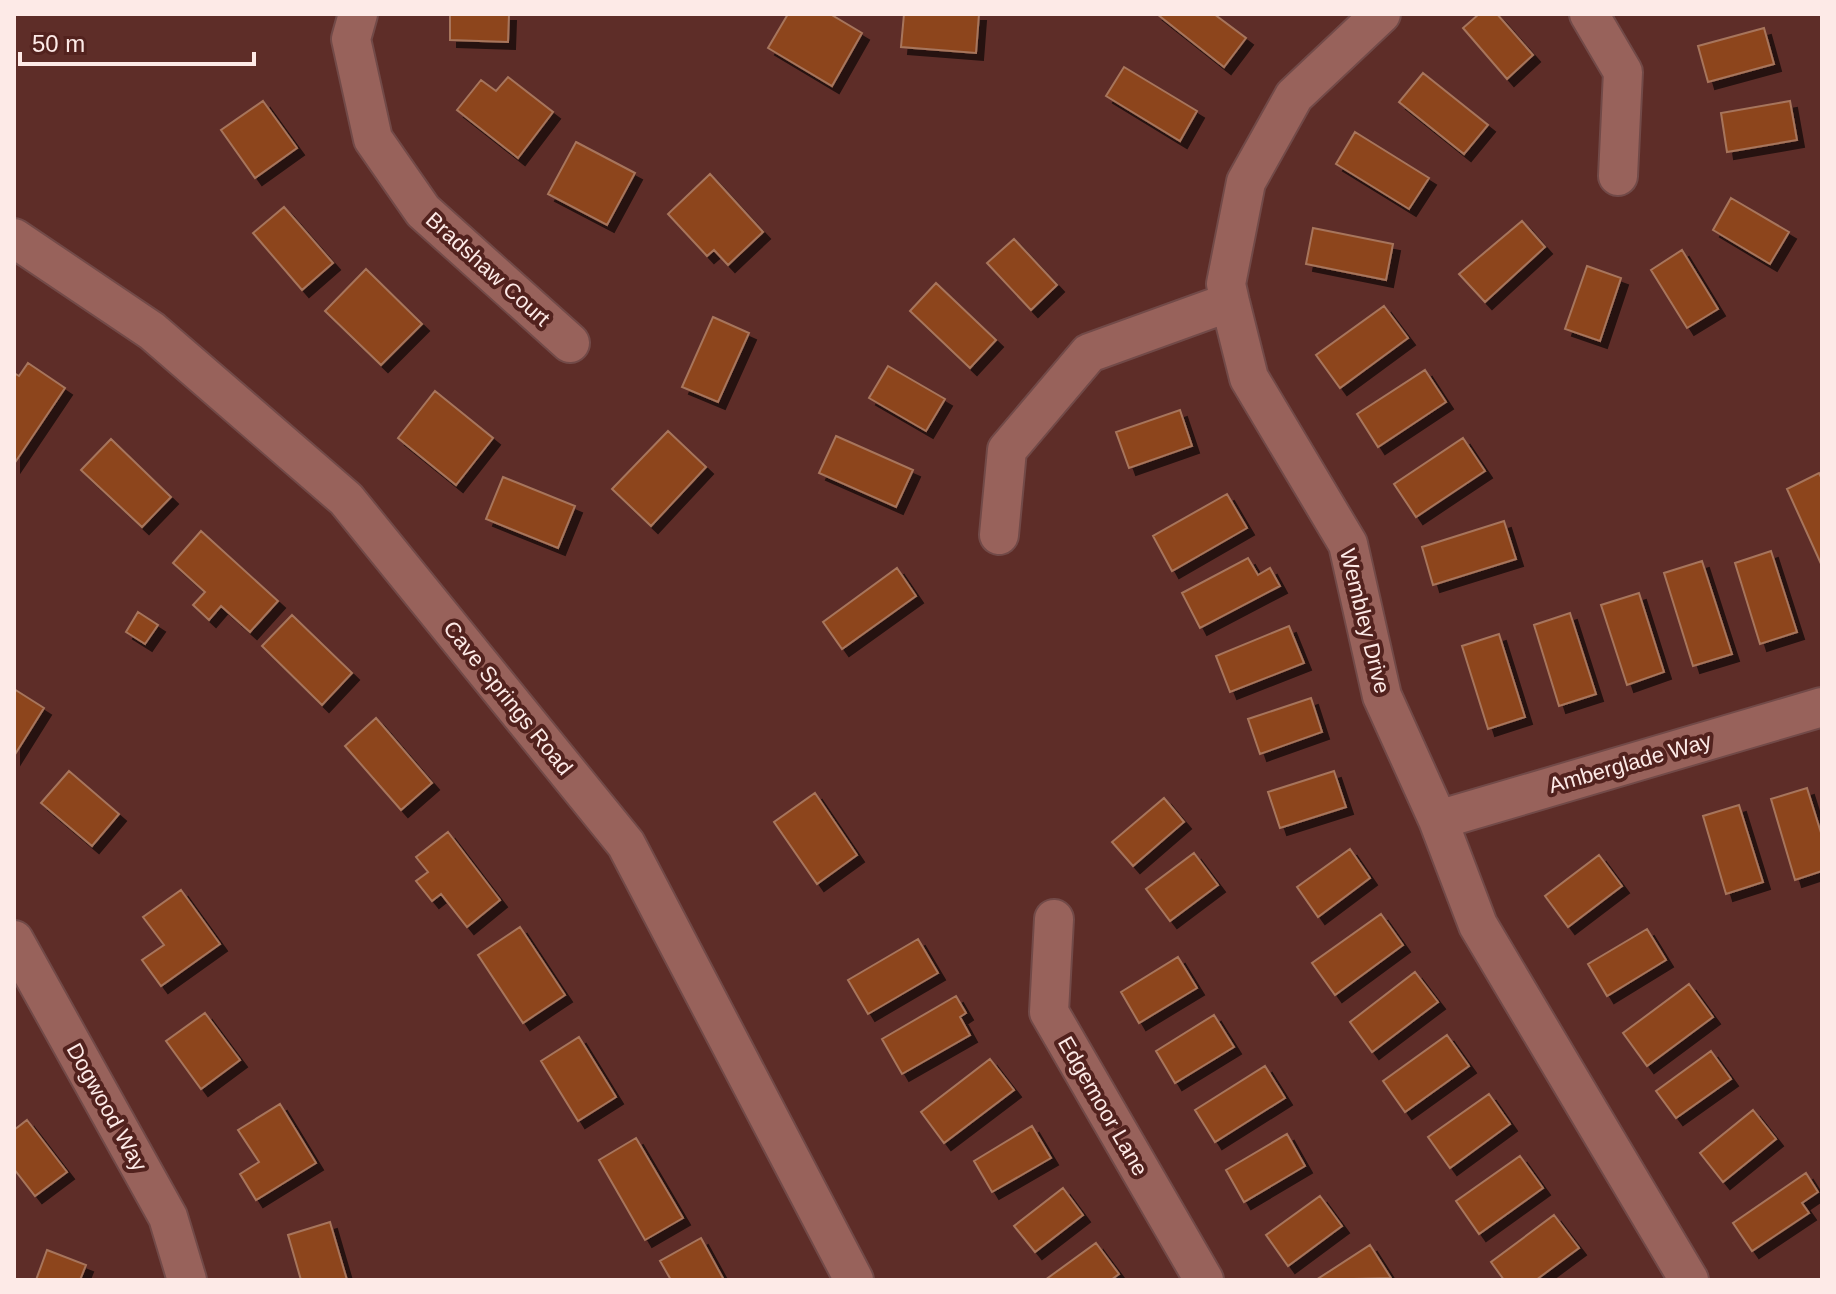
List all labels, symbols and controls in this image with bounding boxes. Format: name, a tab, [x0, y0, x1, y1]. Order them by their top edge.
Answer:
scale bar	[20, 16, 254, 66]
text: 50 m	[32, 30, 85, 57]
street label: Bradshaw Court	[421, 207, 555, 331]
street label: Wembley Drive	[1335, 546, 1395, 696]
street label: Cave Springs Road	[438, 616, 578, 780]
street label: Amberglade Way	[1546, 728, 1714, 798]
street label: Edgemoor Lane	[1053, 1032, 1153, 1180]
street label: Dogwood Way	[62, 1039, 152, 1175]

